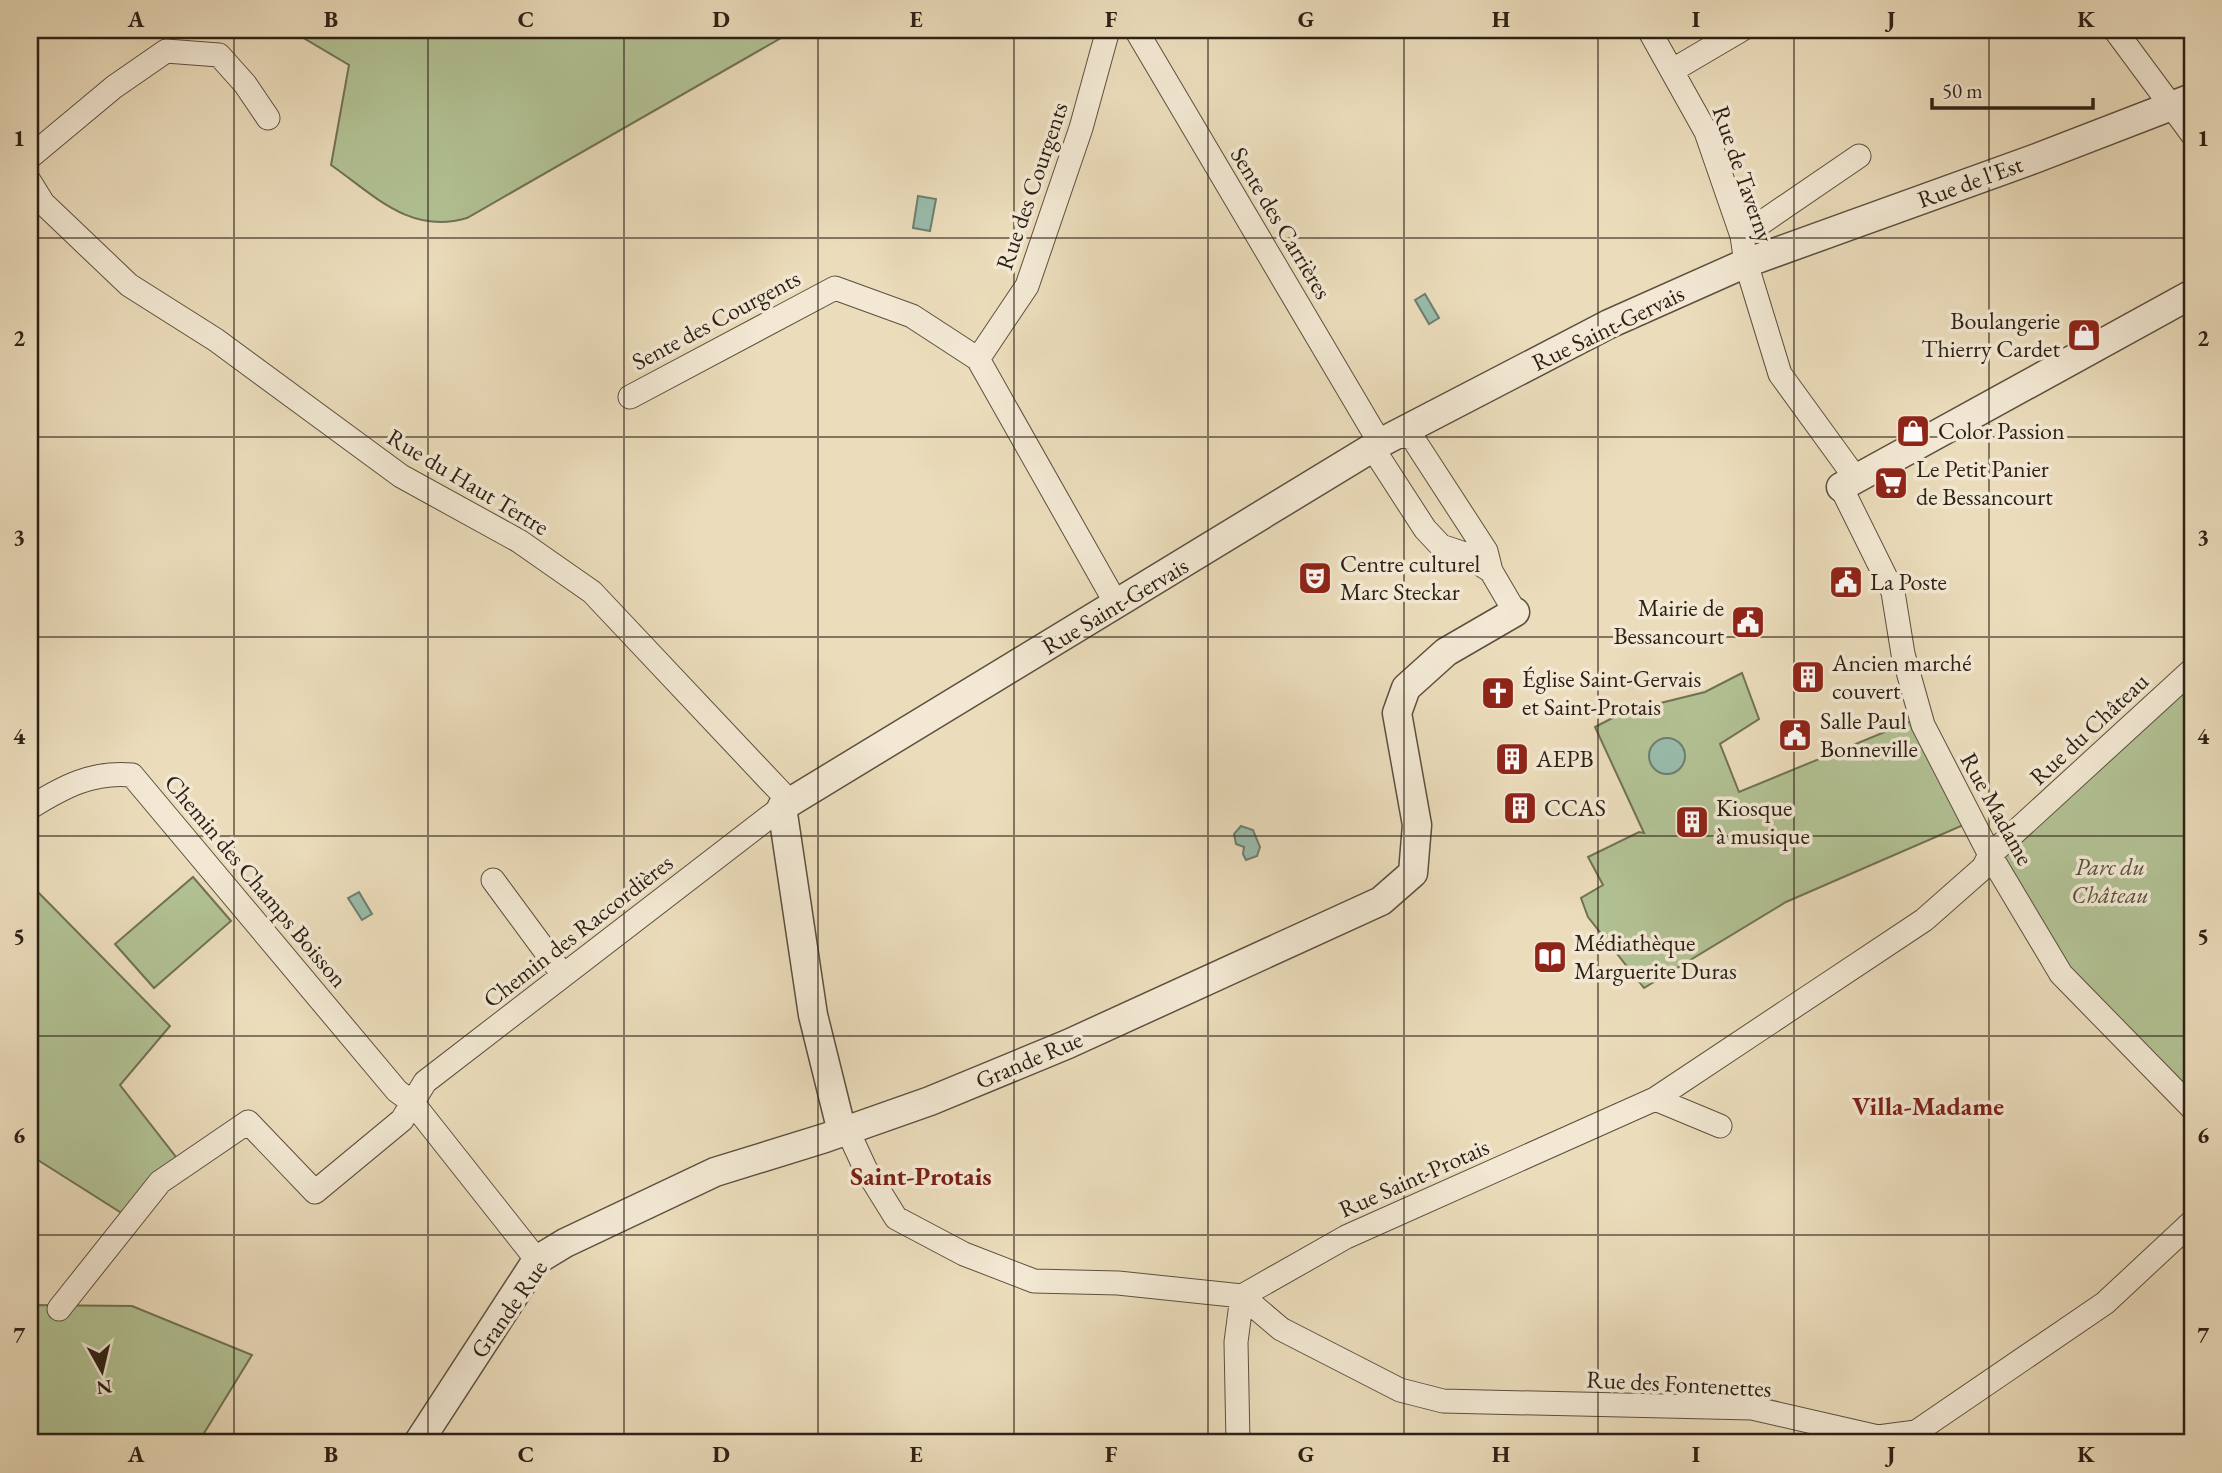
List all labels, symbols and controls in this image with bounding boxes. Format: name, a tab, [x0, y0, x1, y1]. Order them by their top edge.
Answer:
text: A	[127, 4, 145, 34]
text: B	[324, 4, 338, 34]
text: C	[518, 4, 534, 34]
text: D	[712, 4, 730, 34]
text: E	[909, 4, 923, 34]
text: F	[1105, 4, 1118, 34]
text: G	[1298, 4, 1314, 34]
text: H	[1492, 4, 1510, 34]
text: I	[1692, 4, 1700, 34]
text: J	[1885, 4, 1896, 34]
text: K	[2077, 4, 2095, 34]
scale bar	[1932, 66, 2092, 110]
text: 50 m	[1942, 77, 1983, 104]
street label: Rue des Courgents	[988, 98, 1075, 274]
street label: Rue de Taverny	[1706, 101, 1781, 247]
text: 1	[13, 123, 25, 153]
text: 1	[2197, 123, 2209, 153]
street label: Sente des Carrières	[1224, 141, 1339, 304]
street label: Rue de l'Est	[1913, 148, 2027, 215]
street label: Sente des Courgents	[626, 262, 805, 377]
street label: Rue Saint-Gervais	[1527, 277, 1689, 378]
place label: Boulangerie Thierry Cardet	[1921, 305, 2060, 364]
shop icon: Boulangerie Thierry Cardet	[2065, 316, 2103, 354]
text: 2	[13, 323, 25, 353]
text: 2	[2197, 323, 2209, 353]
shop icon: Color Passion	[1894, 412, 1932, 450]
place label: Color Passion	[1938, 415, 2065, 446]
street label: Rue du Haut Tertre	[382, 421, 555, 542]
place label: Le Petit Panier de Bessancourt	[1916, 453, 2053, 512]
supermarket icon: Le Petit Panier de Bessancourt	[1872, 464, 1910, 502]
text: 3	[13, 522, 25, 552]
text: 3	[2197, 522, 2209, 552]
place label: Centre culturel Marc Steckar	[1340, 548, 1481, 607]
street label: Rue Saint-Gervais	[1036, 550, 1194, 661]
theatre icon: Centre culturel Marc Steckar	[1296, 559, 1334, 597]
public building icon: La Poste	[1827, 563, 1865, 601]
place label: La Poste	[1870, 566, 1947, 597]
place label: Mairie de Bessancourt	[1613, 592, 1724, 651]
public building icon: Mairie de Bessancourt	[1729, 603, 1767, 641]
place label: Ancien marché couvert	[1831, 647, 1972, 706]
building icon: Ancien marché couvert	[1789, 658, 1827, 696]
place label: Église Saint-Gervais et Saint-Protais	[1522, 663, 1701, 722]
street label: Rue du Château	[2023, 665, 2155, 792]
church icon: Église Saint-Gervais et Saint-Protais	[1479, 674, 1517, 712]
place label: Salle Paul Bonneville	[1820, 705, 1918, 764]
public building icon: Salle Paul Bonneville	[1776, 716, 1814, 754]
text: 4	[13, 721, 26, 751]
text: 4	[2197, 721, 2210, 751]
building icon: AEPB	[1493, 740, 1531, 778]
place label: AEPB	[1535, 743, 1593, 774]
street label: Rue Madame	[1954, 747, 2041, 871]
street label: Chemin des Champs Boisson	[158, 768, 355, 994]
building icon: CCAS	[1501, 789, 1539, 827]
place label: CCAS	[1544, 792, 1606, 823]
place label: Kiosque à musique	[1716, 792, 1810, 851]
building icon: Kiosque à musique	[1673, 803, 1711, 841]
street label: Chemin des Raccordières	[477, 847, 679, 1014]
park label: Parc du Château	[2071, 851, 2149, 910]
text: 5	[13, 921, 25, 951]
text: 5	[2197, 921, 2209, 951]
place label: Médiathèque Marguerite Duras	[1574, 927, 1737, 986]
library icon: Médiathèque Marguerite Duras	[1531, 938, 1569, 976]
street label: Grande Rue	[971, 1023, 1087, 1096]
district label: Villa-Madame	[1852, 1089, 2004, 1123]
text: 6	[13, 1120, 25, 1150]
text: 6	[2197, 1120, 2209, 1150]
street label: Rue Saint-Protais	[1334, 1131, 1494, 1224]
district label: Saint-Protais	[850, 1159, 992, 1193]
street label: Grande Rue	[463, 1253, 554, 1364]
text: 7	[13, 1320, 26, 1350]
text: 7	[2197, 1320, 2210, 1350]
north arrow	[66, 1336, 136, 1406]
street label: Rue des Fontenettes	[1586, 1363, 1772, 1404]
text: N	[94, 1374, 114, 1401]
text: A	[127, 1439, 145, 1469]
text: B	[324, 1439, 338, 1469]
text: C	[518, 1439, 534, 1469]
text: D	[712, 1439, 730, 1469]
text: E	[909, 1439, 923, 1469]
text: F	[1105, 1439, 1118, 1469]
text: G	[1298, 1439, 1314, 1469]
text: H	[1492, 1439, 1510, 1469]
text: I	[1692, 1439, 1700, 1469]
text: J	[1885, 1439, 1896, 1469]
text: K	[2077, 1439, 2095, 1469]

